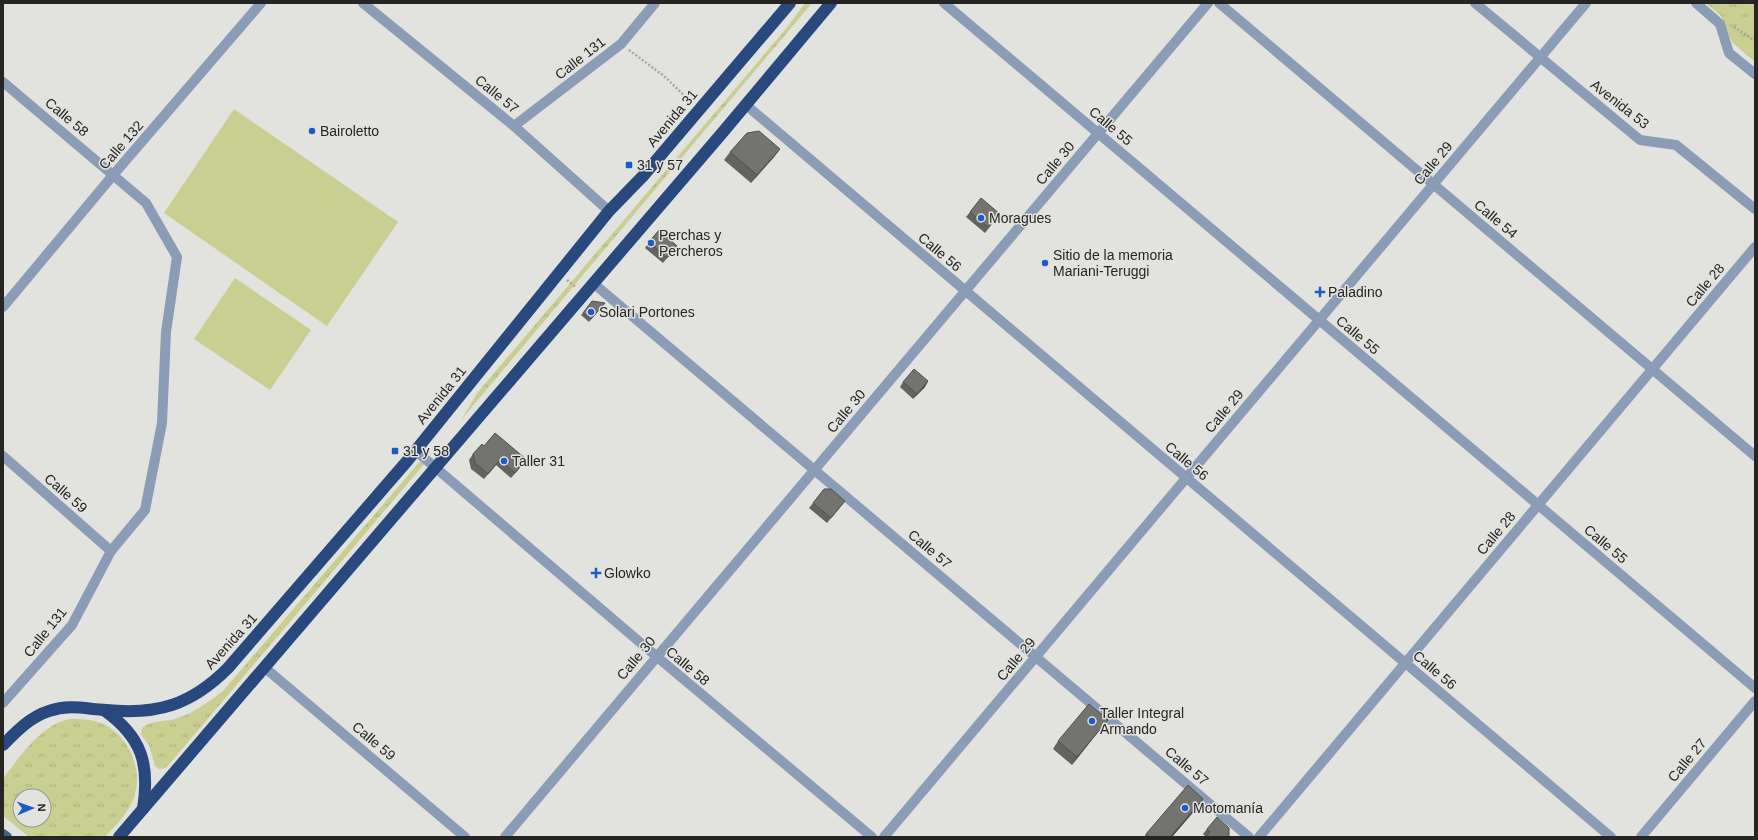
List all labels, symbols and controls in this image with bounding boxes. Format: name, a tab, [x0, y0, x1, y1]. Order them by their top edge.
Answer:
street label: Calle 131	[552, 33, 608, 83]
street label: Calle 57	[472, 72, 522, 117]
street label: Avenida 53	[1588, 76, 1653, 132]
street label: Avenida 31	[643, 86, 701, 150]
street label: Calle 58	[42, 94, 92, 140]
street label: Calle 55	[1086, 103, 1136, 149]
street label: Calle 132	[96, 117, 147, 173]
place label: Bairoletto	[320, 123, 379, 139]
marker: Bairoletto	[307, 126, 317, 136]
street label: Calle 30	[1032, 138, 1078, 188]
street label: Calle 29	[1410, 138, 1456, 188]
place label: 31 y 57	[637, 157, 683, 173]
marker: 31 y 57	[624, 160, 634, 170]
street label: Calle 54	[1471, 196, 1521, 242]
place label: Moragues	[989, 210, 1051, 226]
marker: Moragues	[976, 213, 986, 223]
place label: Perchas y Percheros	[659, 227, 723, 259]
street label: Calle 56	[915, 229, 965, 275]
marker: Perchas y Percheros	[646, 238, 656, 248]
place label: Sitio de la memoria Mariani-Teruggi	[1053, 247, 1173, 279]
marker: Sitio de la memoria Mariani-Teruggi	[1040, 258, 1050, 268]
street label: Calle 28	[1682, 260, 1728, 310]
place label: Paladino	[1328, 284, 1383, 300]
marker: Paladino	[1315, 287, 1325, 297]
place label: Solari Portones	[599, 304, 695, 320]
marker: Solari Portones	[586, 307, 596, 317]
street label: Calle 55	[1333, 312, 1383, 358]
street label: Avenida 31	[413, 363, 469, 427]
street label: Calle 30	[823, 386, 869, 436]
street label: Calle 29	[1201, 386, 1247, 436]
street label: Calle 56	[1162, 438, 1212, 484]
place label: 31 y 58	[403, 443, 449, 459]
marker: 31 y 58	[390, 446, 400, 456]
place label: Taller 31	[512, 453, 565, 469]
marker: Taller 31	[499, 456, 509, 466]
street label: Calle 59	[41, 470, 91, 516]
street label: Calle 28	[1473, 508, 1519, 558]
street label: Calle 55	[1581, 521, 1631, 567]
street label: Calle 57	[905, 526, 955, 572]
place label: Glowko	[604, 565, 651, 581]
marker: Glowko	[591, 568, 601, 578]
street label: Calle 131	[20, 604, 70, 660]
street label: Avenida 31	[202, 610, 260, 672]
street label: Calle 30	[613, 633, 659, 683]
street label: Calle 29	[993, 634, 1039, 684]
street label: Calle 58	[663, 643, 713, 689]
street label: Calle 56	[1410, 647, 1460, 693]
place label: Taller Integral Armando	[1100, 705, 1184, 737]
marker: Taller Integral Armando	[1087, 716, 1097, 726]
street label: Calle 59	[349, 718, 399, 764]
street label: Calle 27	[1664, 735, 1710, 785]
street label: Calle 57	[1162, 743, 1212, 789]
north arrow	[12, 788, 52, 828]
place label: Motomanía	[1193, 800, 1263, 816]
text: N	[36, 803, 48, 812]
marker: Motomanía	[1180, 803, 1190, 813]

